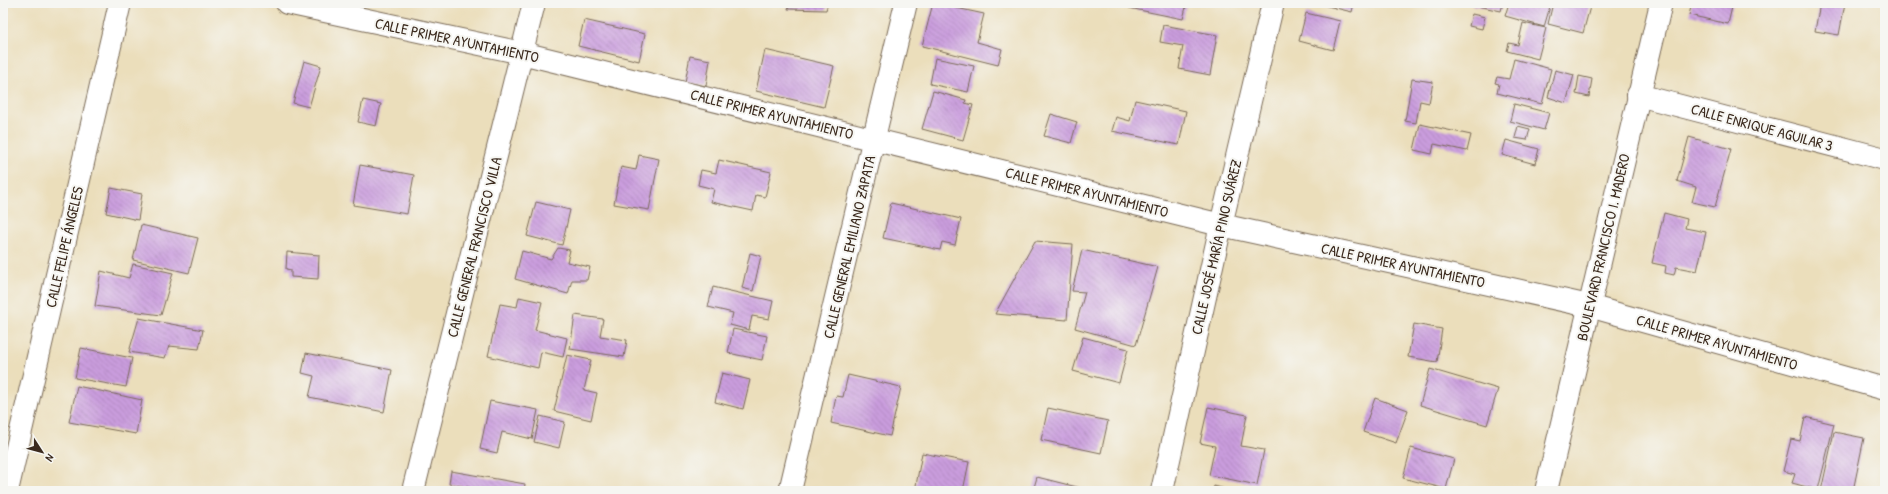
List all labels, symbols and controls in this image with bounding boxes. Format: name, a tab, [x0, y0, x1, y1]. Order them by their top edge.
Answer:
street label: CALLE PRIMER AYUNTAMIENTO	[373, 12, 541, 68]
street label: CALLE PRIMER AYUNTAMIENTO	[688, 84, 856, 144]
street label: CALLE ENRIQUE AGUILAR 3	[1689, 98, 1836, 156]
street label: BOULEVARD FRANCISCO I. MADERO	[1571, 151, 1635, 343]
street label: CALLE GENERAL EMILIANO ZAPATA	[818, 153, 880, 341]
street label: CALLE GENERAL FRANCISCO VILLA	[441, 154, 507, 339]
street label: CALLE JOSÉ MARÍA PINO SUÁREZ	[1186, 157, 1246, 337]
street label: CALLE PRIMER AYUNTAMIENTO	[1003, 162, 1171, 222]
street label: CALLE FELIPE ÁNGELES	[40, 184, 88, 310]
street label: CALLE PRIMER AYUNTAMIENTO	[1319, 237, 1487, 293]
street label: CALLE PRIMER AYUNTAMIENTO	[1634, 309, 1800, 375]
north arrow	[22, 432, 62, 472]
text: N	[43, 451, 57, 464]

